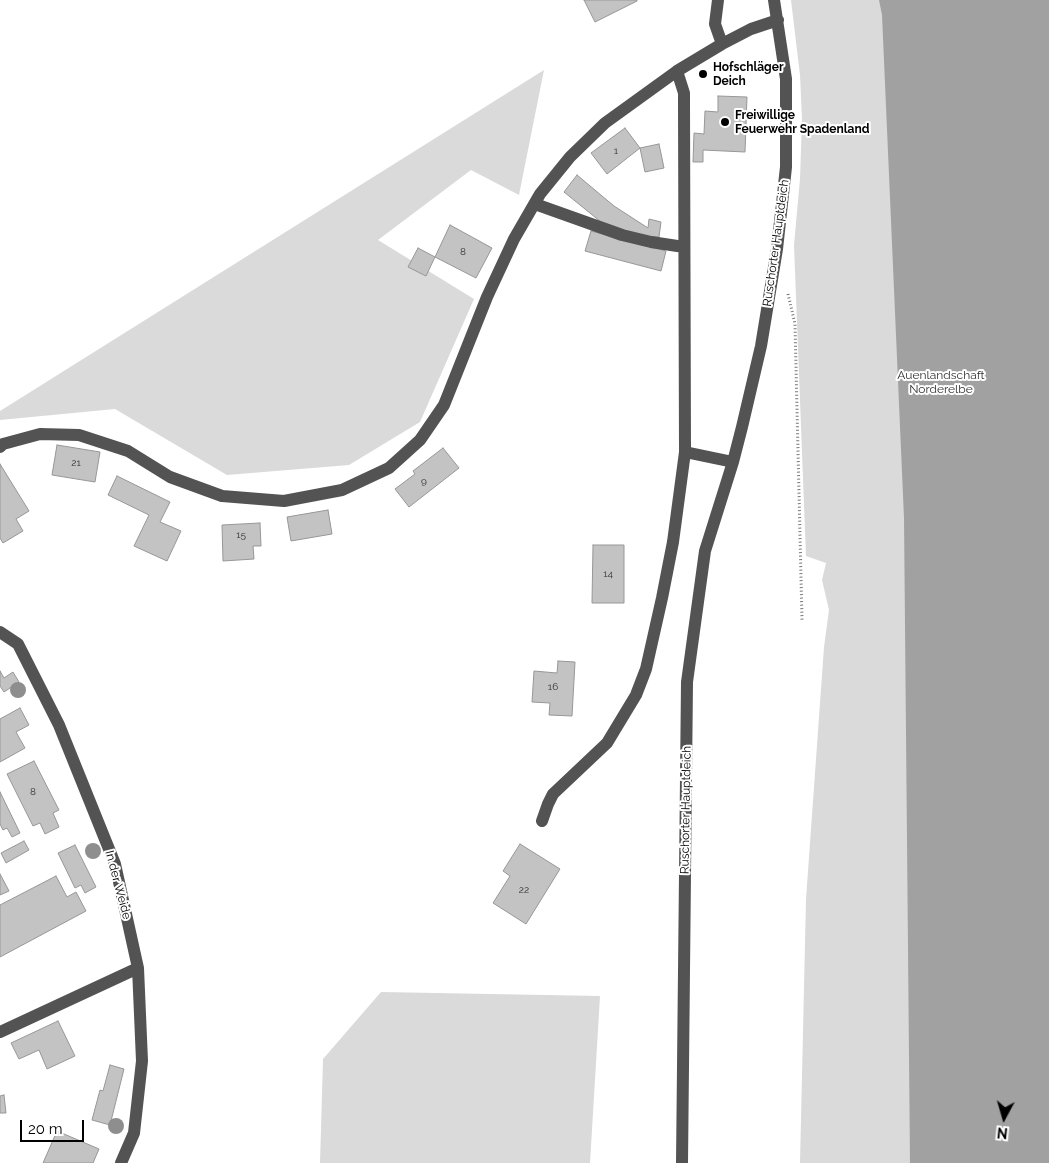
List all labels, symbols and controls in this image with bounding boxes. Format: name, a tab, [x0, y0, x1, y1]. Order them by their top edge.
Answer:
place label: Hofschläger Deich	[713, 60, 784, 88]
marker: Hofschläger Deich	[697, 68, 709, 80]
place label: Freiwillige Feuerwehr Spadenland	[735, 108, 869, 136]
marker: Freiwillige Feuerwehr Spadenland	[719, 116, 731, 128]
house number: 1	[614, 145, 618, 157]
street label: Ruschorter Hauptdeich	[760, 179, 792, 307]
house number: 8	[460, 246, 466, 258]
park label: Auenlandschaft Norderelbe	[897, 368, 985, 396]
house number: 21	[71, 457, 81, 469]
house number: 9	[421, 475, 427, 487]
house number: 15	[236, 529, 246, 541]
house number: 14	[603, 568, 613, 580]
house number: 16	[548, 681, 558, 693]
street label: Ruschorter Hauptdeich	[678, 746, 694, 874]
house number: 8	[30, 786, 36, 798]
street label: In der Weide	[102, 849, 134, 921]
house number: 22	[519, 884, 529, 896]
north arrow	[979, 1093, 1029, 1143]
scale bar	[22, 1110, 86, 1142]
text: 20 m	[28, 1120, 63, 1138]
text: N	[996, 1124, 1009, 1141]

